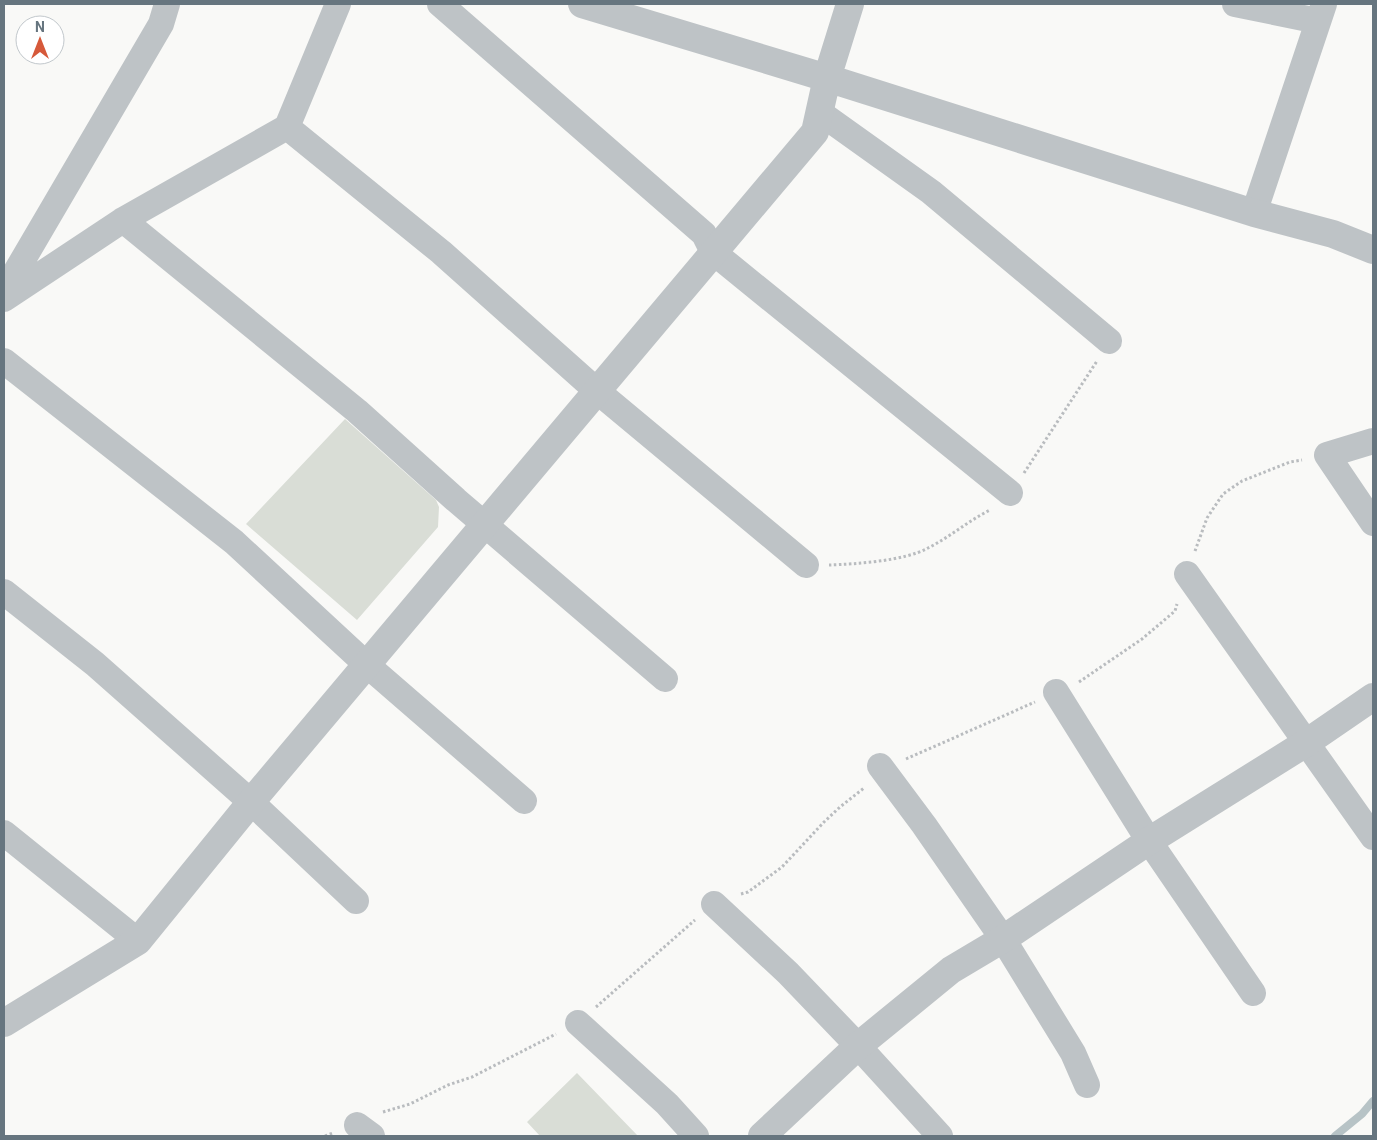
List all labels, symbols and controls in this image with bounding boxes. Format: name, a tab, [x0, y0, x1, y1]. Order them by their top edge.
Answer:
north arrow	[15, 15, 65, 65]
text: N	[35, 19, 45, 35]

